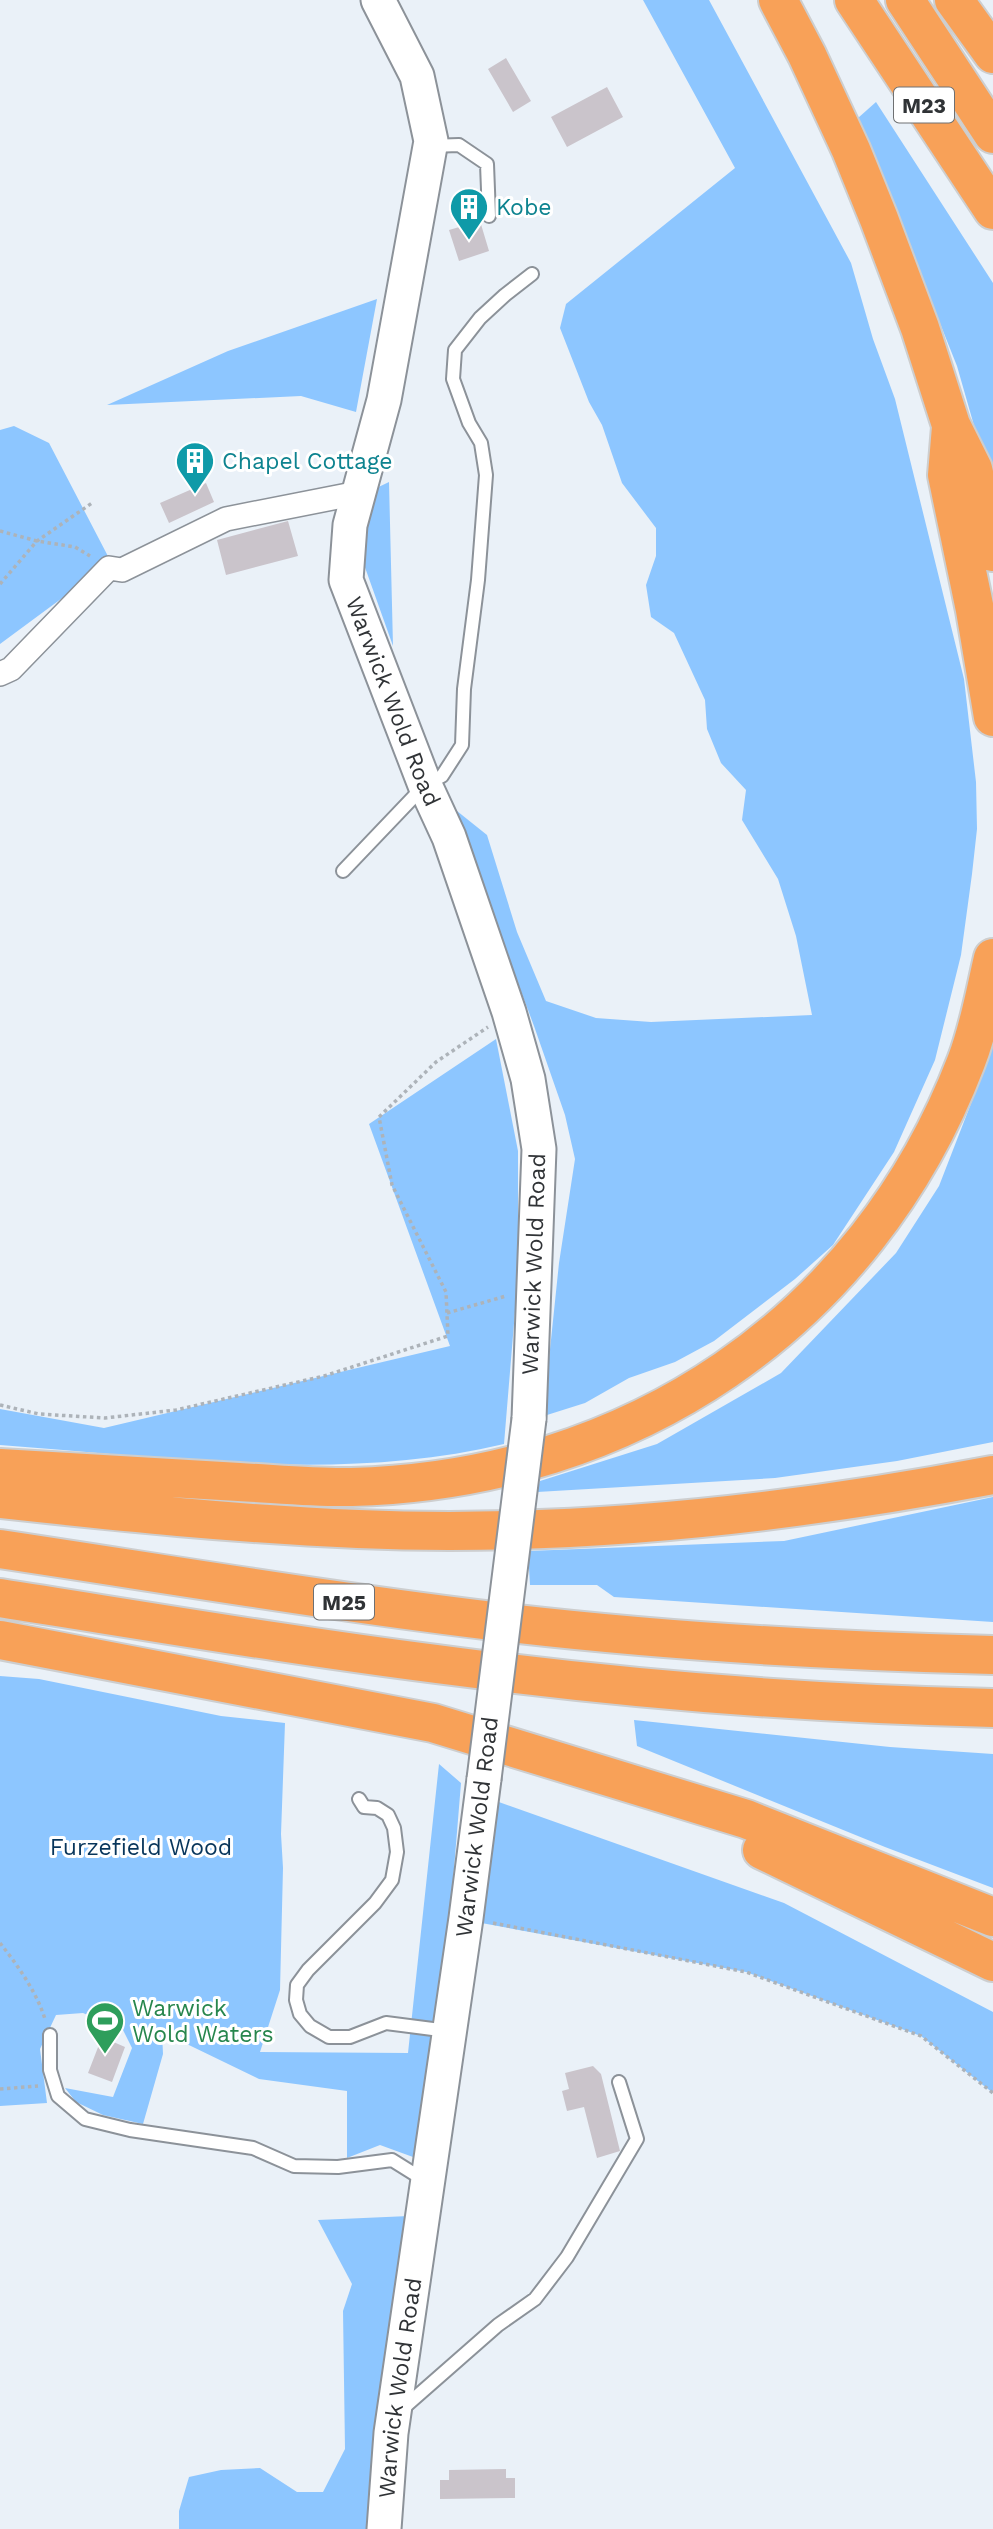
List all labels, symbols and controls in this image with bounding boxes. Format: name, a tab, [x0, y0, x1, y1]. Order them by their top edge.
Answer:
road number: M23	[894, 88, 954, 122]
building icon: Kobe	[448, 186, 490, 241]
place label: Kobe	[496, 194, 552, 221]
building icon: Chapel Cottage	[174, 440, 216, 495]
place label: Chapel Cottage	[222, 448, 393, 475]
street label: Warwick Wold Road	[340, 593, 446, 810]
street label: Warwick Wold Road	[517, 1152, 551, 1376]
road number: M25	[314, 1584, 374, 1620]
street label: Warwick Wold Road	[450, 1715, 504, 1939]
park label: Furzefield Wood	[50, 1834, 232, 1861]
place label: Warwick Wold Waters	[132, 1995, 274, 2048]
sports icon: Warwick Wold Waters	[84, 2000, 126, 2055]
street label: Warwick Wold Road	[373, 2276, 427, 2499]

